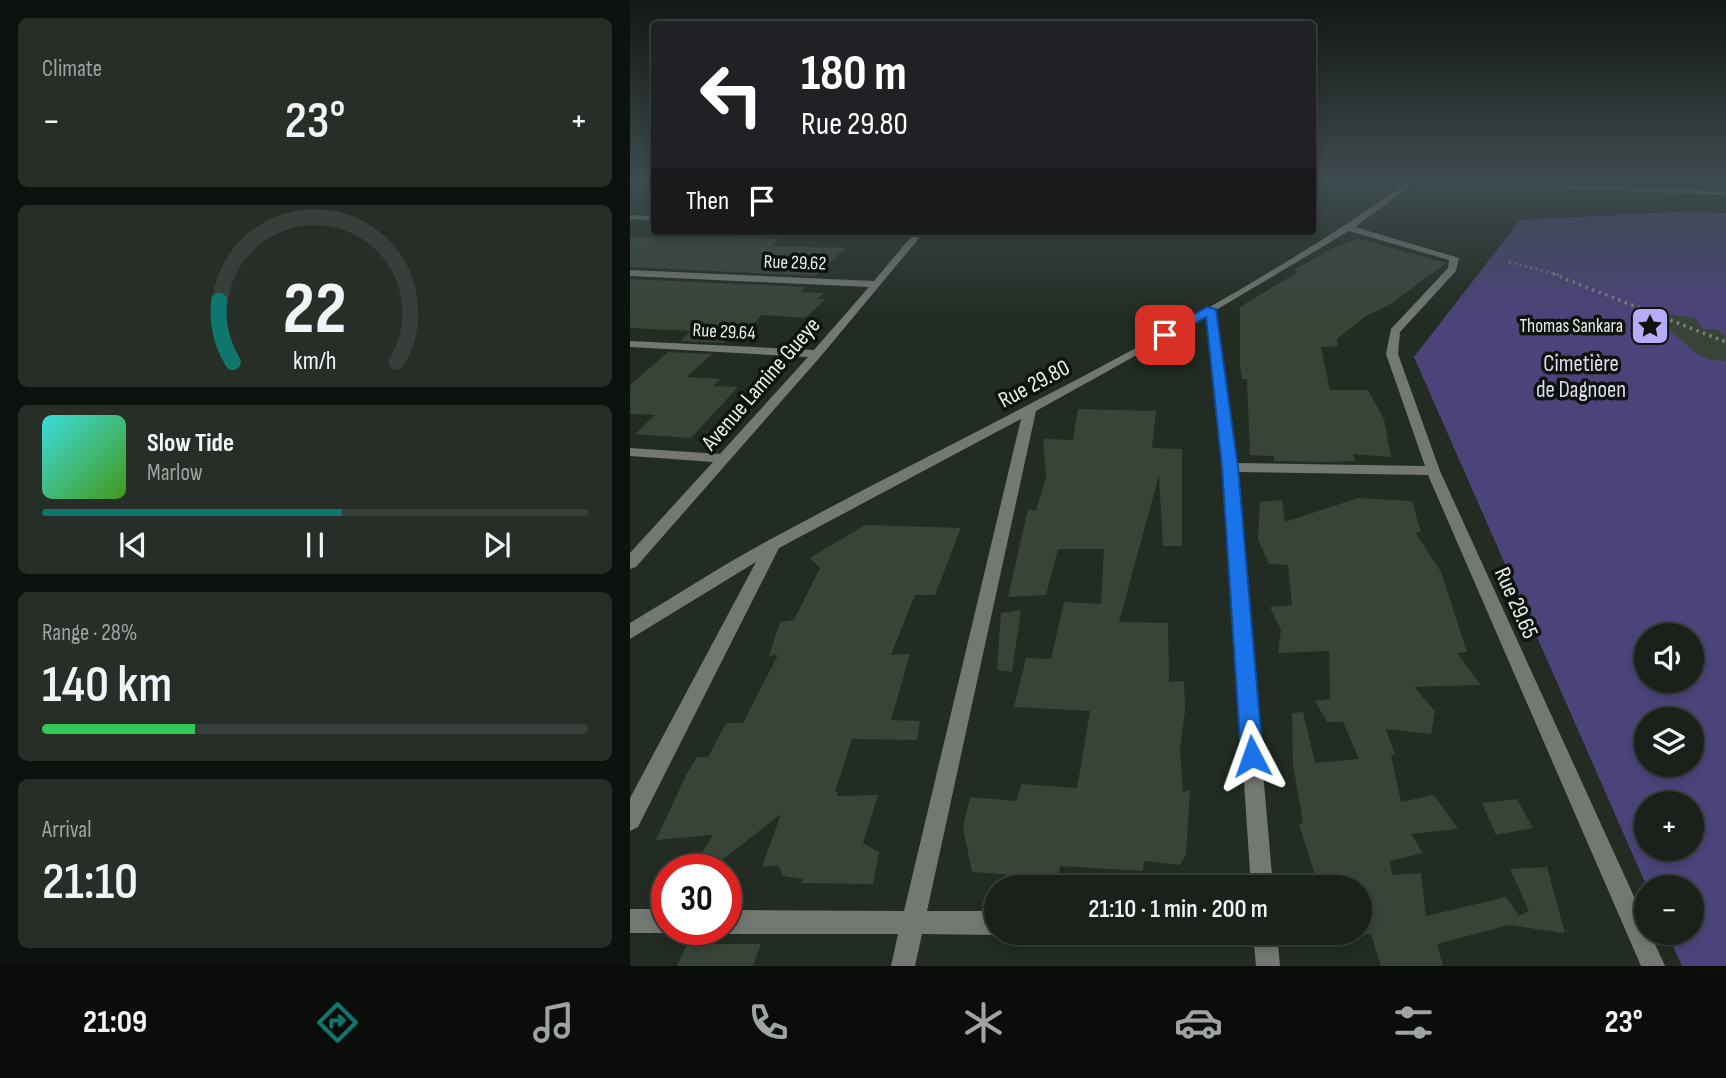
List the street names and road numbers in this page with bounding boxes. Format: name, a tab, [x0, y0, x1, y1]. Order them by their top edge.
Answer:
street label: Rue 29.62	[763, 250, 827, 276]
street label: Avenue Lamine Gueye	[695, 312, 826, 457]
street label: Rue 29.64	[692, 319, 756, 345]
street label: Rue 29.80	[994, 354, 1074, 414]
street label: Rue 29.65	[1488, 563, 1544, 643]

